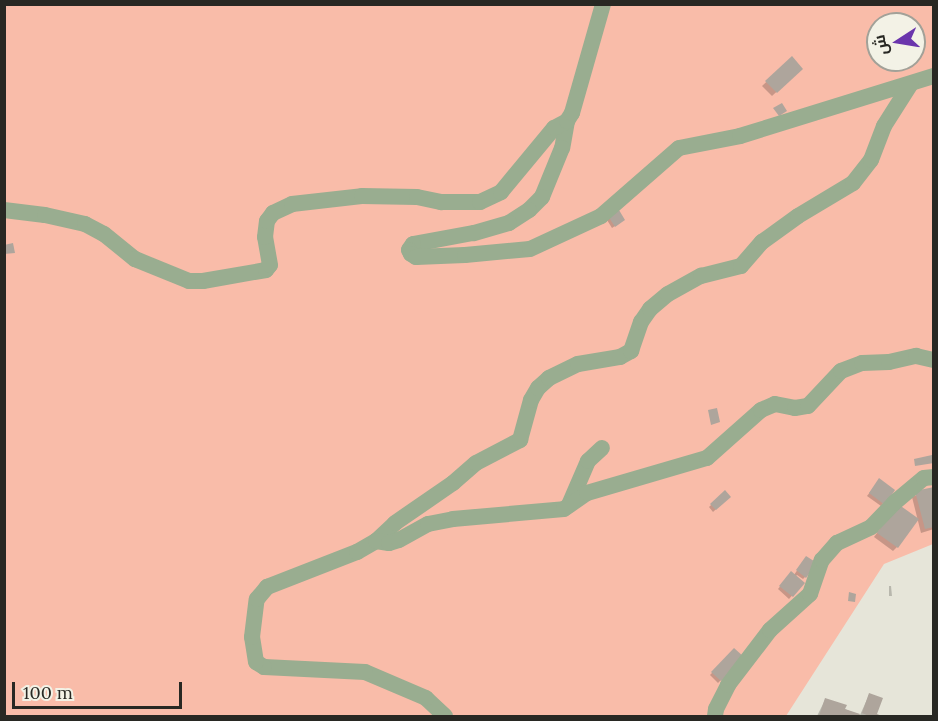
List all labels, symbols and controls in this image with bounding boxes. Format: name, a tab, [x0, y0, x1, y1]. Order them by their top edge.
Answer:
north arrow	[866, 12, 926, 72]
text: ش	[868, 33, 892, 57]
scale bar	[15, 670, 184, 708]
text: 100 m	[23, 681, 73, 704]

